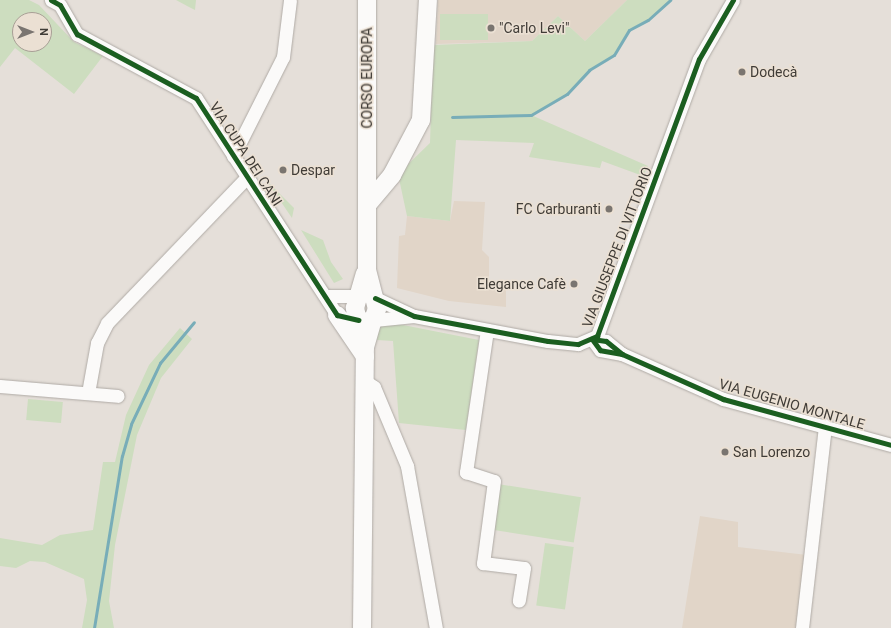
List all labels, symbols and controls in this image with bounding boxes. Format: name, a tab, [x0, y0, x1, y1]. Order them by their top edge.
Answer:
north arrow	[12, 12, 52, 52]
place label: "Carlo Levi"	[499, 20, 569, 36]
marker: "Carlo Levi"	[486, 23, 496, 33]
street label: CORSO EUROPA	[359, 27, 375, 129]
text: N	[37, 28, 50, 36]
place label: Dodecà	[750, 64, 797, 80]
marker: Dodecà	[737, 67, 747, 77]
street label: VIA CUPA DEI CANI	[206, 99, 286, 209]
place label: Despar	[291, 162, 335, 178]
street label: VIA GIUSEPPE DI VITTORIO	[579, 164, 655, 330]
marker: Despar	[278, 165, 288, 175]
place label: FC Carburanti	[516, 201, 601, 217]
marker: FC Carburanti	[604, 204, 614, 214]
place label: Elegance Cafè	[477, 276, 566, 292]
marker: Elegance Cafè	[569, 279, 579, 289]
street label: VIA EUGENIO MONTALE	[717, 375, 867, 433]
place label: San Lorenzo	[733, 444, 810, 460]
marker: San Lorenzo	[720, 447, 730, 457]

